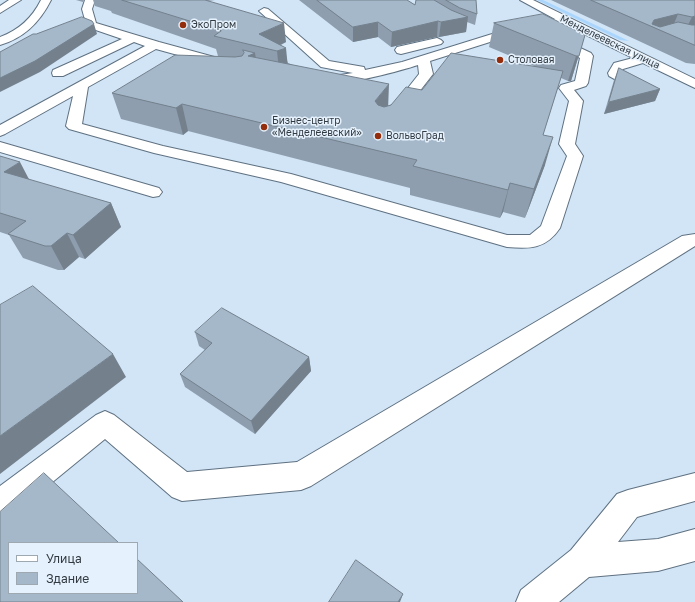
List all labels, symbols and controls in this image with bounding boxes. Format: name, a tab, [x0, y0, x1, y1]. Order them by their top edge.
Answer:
street label: Менделеевская улица	[558, 13, 662, 71]
place label: ЭкоПром	[191, 19, 236, 31]
marker: ЭкоПром	[178, 20, 188, 30]
place label: Столовая	[508, 54, 554, 66]
marker: Столовая	[495, 55, 505, 65]
place label: Бизнес-центр «Менделеевский»	[272, 115, 362, 138]
marker: Бизнес-центр «Менделеевский»	[259, 122, 269, 132]
place label: ВольвоГрад	[386, 130, 444, 142]
marker: ВольвоГрад	[373, 131, 383, 141]
legend	[8, 542, 138, 594]
text: Улица	[46, 551, 82, 566]
text: Здание	[46, 571, 89, 586]

